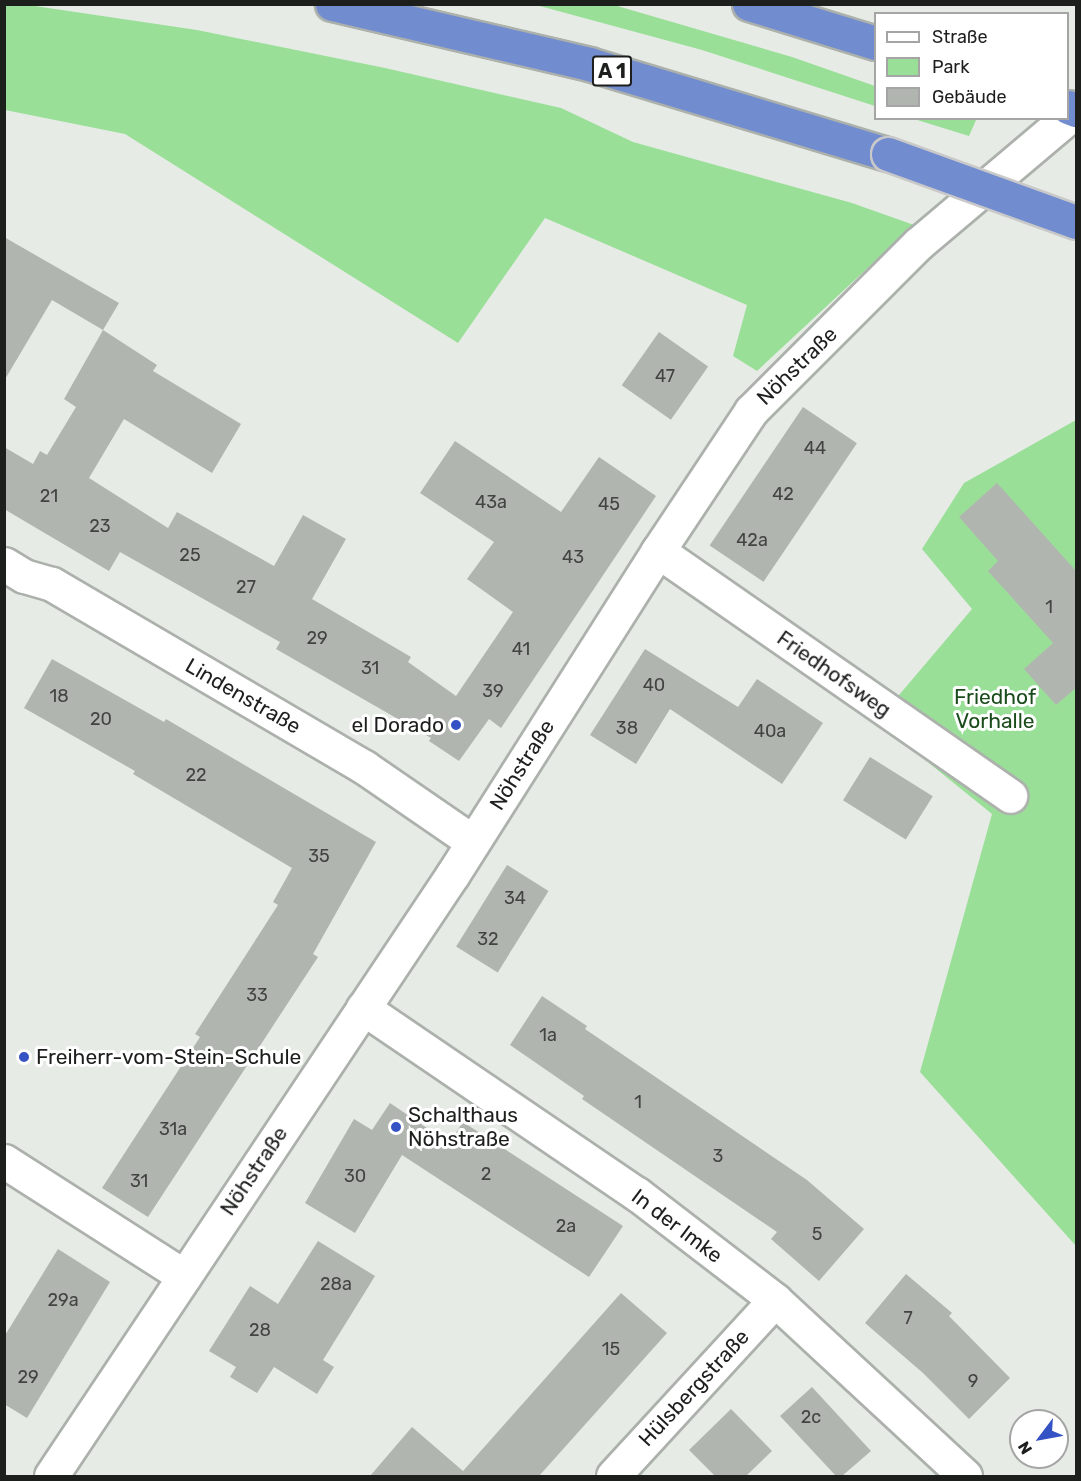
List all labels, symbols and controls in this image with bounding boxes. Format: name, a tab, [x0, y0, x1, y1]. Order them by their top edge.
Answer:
legend	[874, 12, 1069, 120]
text: Straße	[932, 26, 988, 48]
road number: A 1	[591, 54, 633, 88]
text: Park	[932, 56, 969, 78]
text: Gebäude	[932, 86, 1007, 108]
street label: Nöhstraße	[752, 322, 842, 410]
house number: 47	[655, 365, 675, 387]
house number: 44	[804, 437, 826, 459]
house number: 42	[772, 483, 794, 505]
house number: 21	[40, 485, 58, 507]
house number: 43a	[475, 491, 507, 513]
house number: 45	[598, 493, 620, 515]
house number: 23	[89, 515, 111, 537]
house number: 42a	[736, 529, 768, 551]
house number: 25	[179, 544, 201, 566]
house number: 43	[562, 546, 584, 568]
house number: 27	[236, 576, 256, 598]
house number: 1	[1045, 596, 1053, 618]
street label: Friedhofsweg	[772, 625, 896, 723]
house number: 29	[306, 627, 328, 649]
house number: 41	[512, 638, 530, 660]
street label: Lindenstraße	[181, 653, 305, 739]
house number: 31	[361, 657, 379, 679]
house number: 40	[643, 674, 665, 696]
house number: 39	[482, 680, 504, 702]
park label: Friedhof Vorhalle	[954, 684, 1036, 734]
house number: 18	[49, 685, 69, 707]
house number: 20	[90, 708, 112, 730]
place label: el Dorado	[352, 712, 444, 738]
street label: Nöhstraße	[484, 715, 560, 815]
house number: 38	[616, 717, 638, 739]
marker: el Dorado	[449, 718, 463, 732]
house number: 40a	[754, 720, 786, 742]
house number: 22	[185, 764, 207, 786]
house number: 35	[308, 845, 330, 867]
house number: 34	[504, 887, 526, 909]
house number: 32	[477, 928, 499, 950]
house number: 33	[246, 984, 268, 1006]
house number: 1a	[539, 1024, 557, 1046]
place label: Freiherr-vom-Stein-Schule	[36, 1044, 301, 1070]
marker: Freiherr-vom-Stein-Schule	[17, 1050, 31, 1064]
house number: 1	[634, 1091, 642, 1113]
place label: Schalthaus Nöhstraße	[408, 1102, 518, 1152]
house number: 31a	[159, 1118, 187, 1140]
marker: Schalthaus Nöhstraße	[389, 1120, 403, 1134]
street label: Nöhstraße	[215, 1122, 293, 1220]
house number: 3	[713, 1145, 723, 1167]
house number: 2	[481, 1163, 491, 1185]
house number: 30	[344, 1165, 366, 1187]
house number: 31	[130, 1170, 148, 1192]
street label: In der Imke	[627, 1184, 727, 1268]
house number: 2a	[556, 1215, 576, 1237]
house number: 5	[812, 1223, 822, 1245]
house number: 28a	[320, 1273, 352, 1295]
house number: 29a	[47, 1289, 79, 1311]
house number: 7	[903, 1307, 913, 1329]
house number: 28	[249, 1319, 271, 1341]
street label: Hülsbergstraße	[633, 1324, 755, 1452]
house number: 15	[602, 1338, 620, 1360]
house number: 29	[17, 1366, 39, 1388]
house number: 9	[968, 1370, 978, 1392]
house number: 2c	[801, 1406, 821, 1428]
north arrow	[1009, 1409, 1069, 1469]
text: N	[1014, 1438, 1036, 1458]

